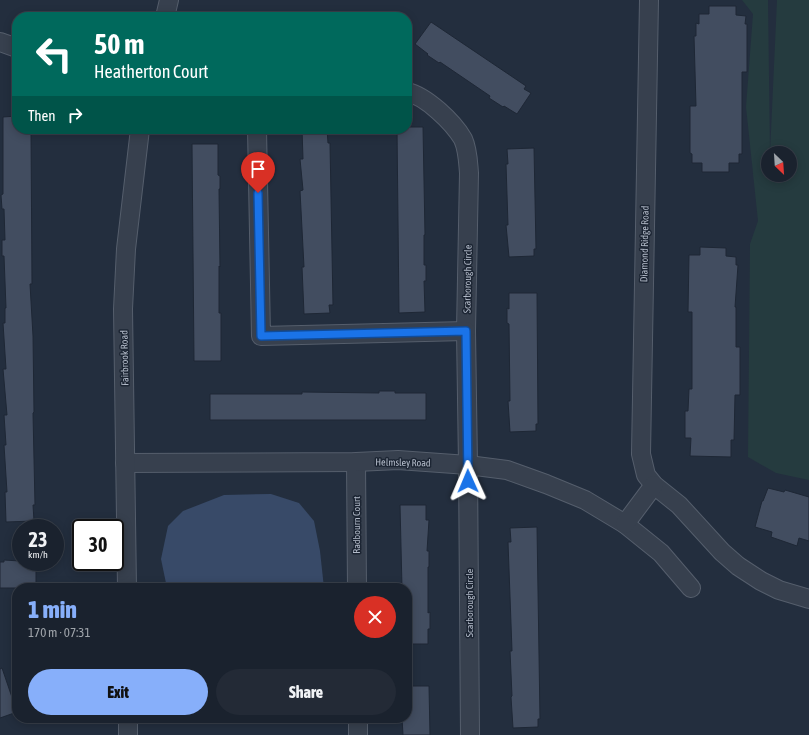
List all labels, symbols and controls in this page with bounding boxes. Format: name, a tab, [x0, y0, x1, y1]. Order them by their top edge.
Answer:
icon: left	[28, 28, 80, 80]
text: 50 m	[94, 28, 144, 60]
text: Heatherton Court	[94, 61, 208, 82]
icon: right	[64, 104, 86, 126]
text: Then	[28, 107, 56, 124]
north arrow	[761, 146, 797, 182]
map controls	[761, 146, 797, 182]
pin	[241, 152, 275, 193]
icon: arrive	[247, 158, 269, 180]
street label: Diamond Ridge Road	[638, 205, 651, 282]
street label: Scarborough Circle	[461, 244, 474, 313]
street label: Fairbrook Road	[119, 330, 130, 386]
street label: Helmsley Road	[375, 457, 431, 468]
position arrow	[447, 460, 489, 502]
street label: Radbourn Court	[351, 496, 362, 554]
speed limit sign: 30	[72, 519, 124, 571]
text: 23	[29, 528, 47, 551]
text: km/h	[28, 549, 48, 560]
street label: Scarborough Circle	[464, 568, 475, 637]
text: 1 min	[28, 596, 77, 623]
button: close	[354, 596, 396, 638]
text: 170 m · 07:31	[28, 625, 91, 640]
button: Exit	[28, 669, 208, 715]
button: Share	[216, 669, 396, 715]

